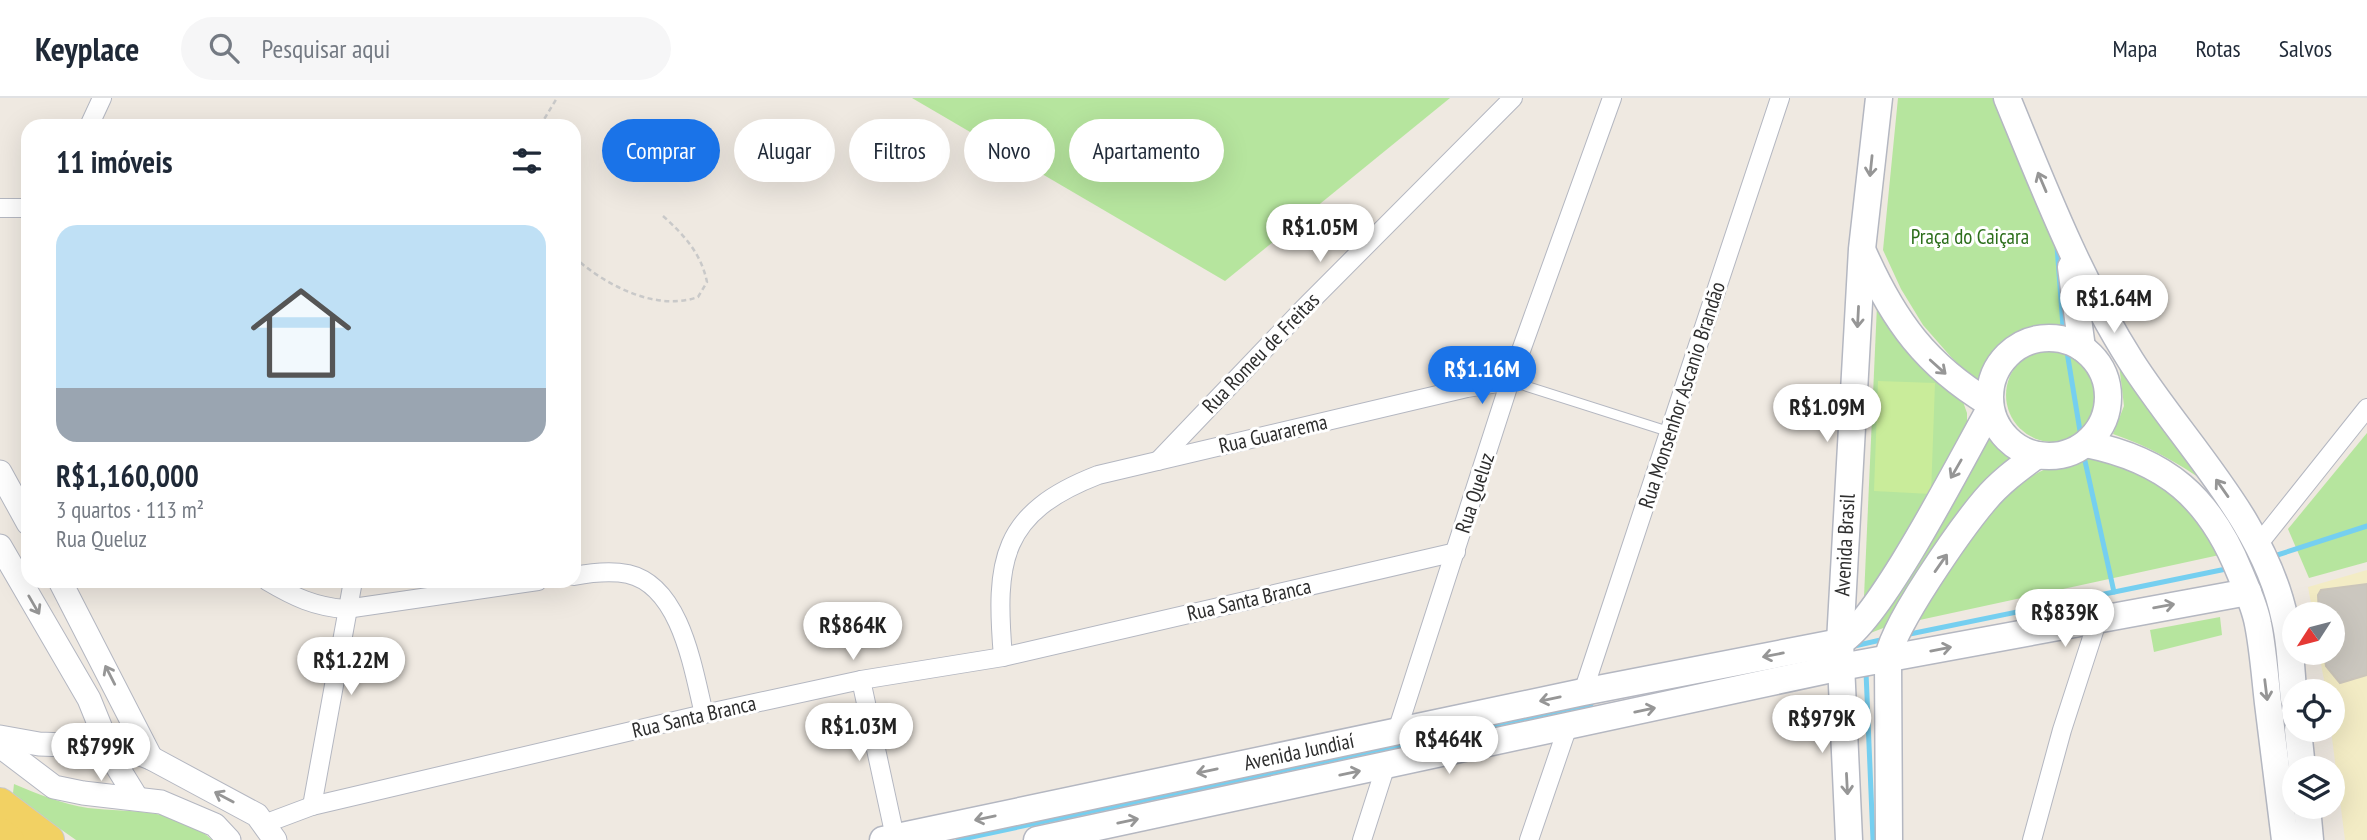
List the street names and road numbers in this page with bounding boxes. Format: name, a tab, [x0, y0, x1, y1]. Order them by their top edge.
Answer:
street label: Rua Monsenhor Ascanio Brandão	[1632, 278, 1731, 512]
street label: Rua Romeu de Freitas	[1196, 287, 1325, 419]
street label: Rua Guararema	[1216, 408, 1330, 459]
street label: Rua Queluz	[1449, 449, 1500, 536]
street label: Avenida Brasil	[1828, 493, 1861, 597]
street label: Rua Santa Branca	[1184, 572, 1314, 627]
street label: Rua Santa Branca	[629, 689, 759, 744]
street label: Avenida Jundiaí	[1241, 727, 1357, 776]

